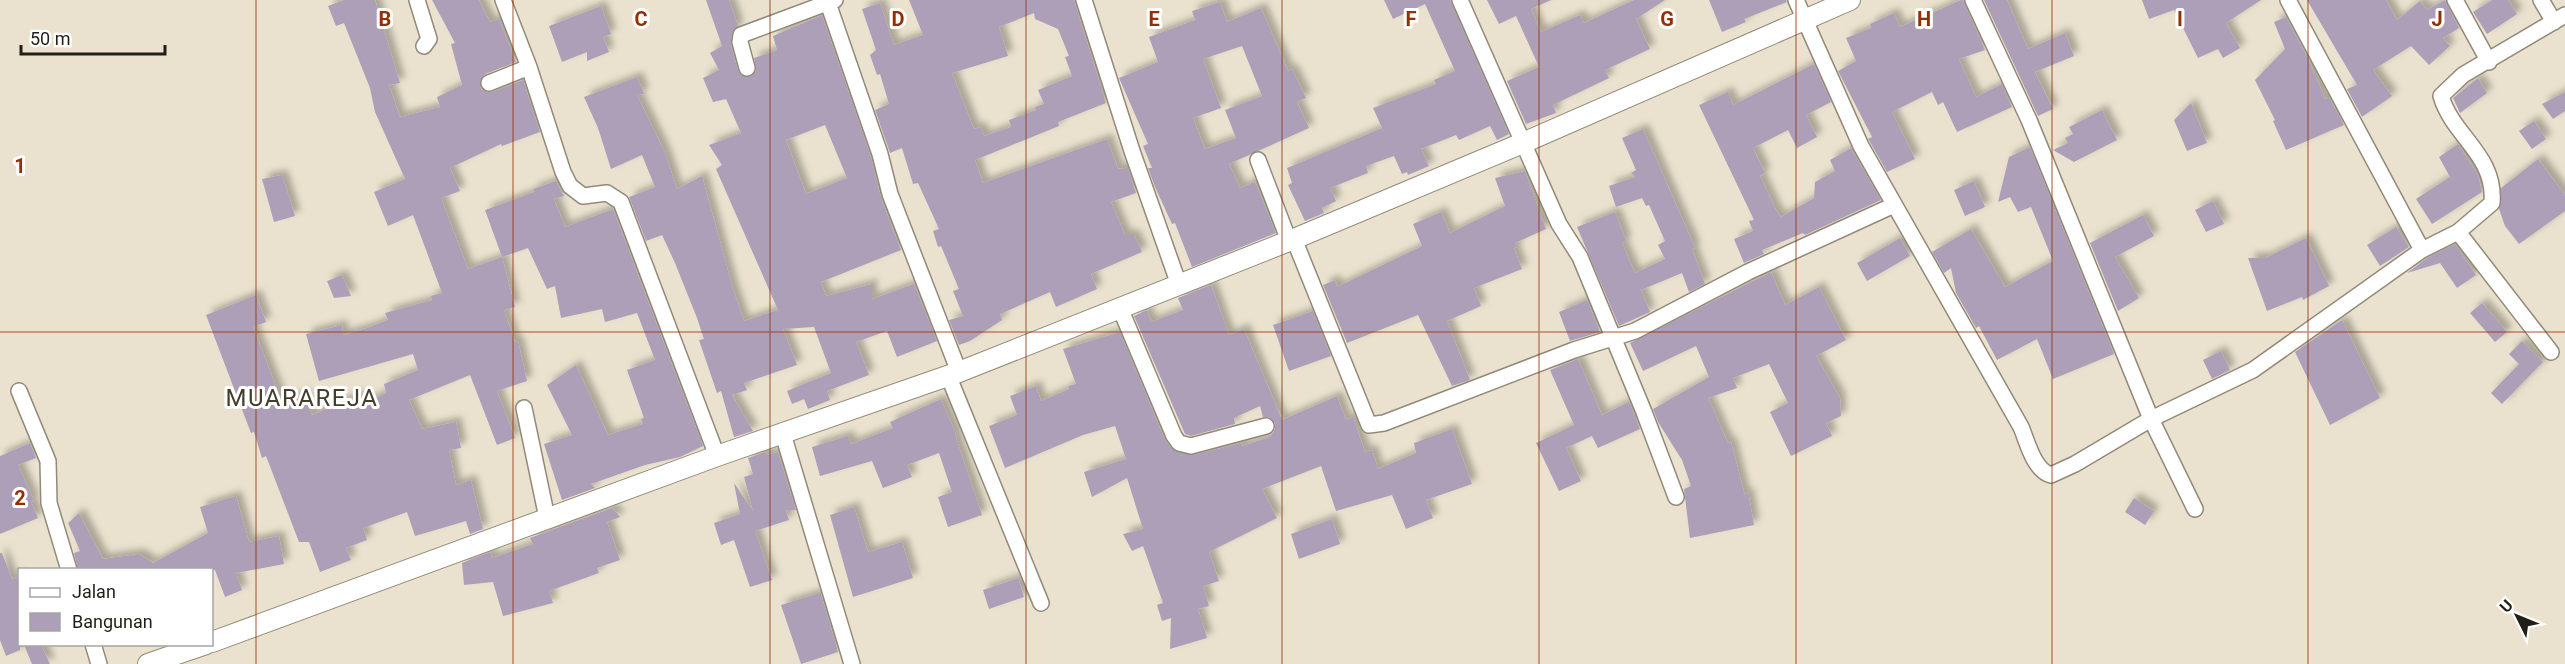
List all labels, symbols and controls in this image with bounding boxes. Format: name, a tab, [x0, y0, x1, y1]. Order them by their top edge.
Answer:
text: B	[379, 7, 391, 31]
text: C	[634, 7, 648, 31]
text: D	[892, 7, 905, 31]
text: E	[1148, 7, 1160, 31]
text: F	[1406, 7, 1417, 31]
text: G	[1660, 7, 1674, 31]
text: H	[1917, 7, 1931, 31]
text: I	[2177, 7, 2183, 31]
text: J	[2431, 7, 2443, 31]
scale bar	[21, 18, 165, 56]
text: 50 m	[30, 28, 70, 49]
text: 1	[14, 154, 26, 178]
district label: MUARAREJA	[226, 384, 378, 412]
text: 2	[14, 486, 26, 510]
legend	[18, 568, 213, 646]
text: Jalan	[72, 581, 116, 602]
north arrow	[2487, 586, 2547, 646]
text: U	[2496, 596, 2517, 616]
text: Bangunan	[72, 611, 153, 632]

